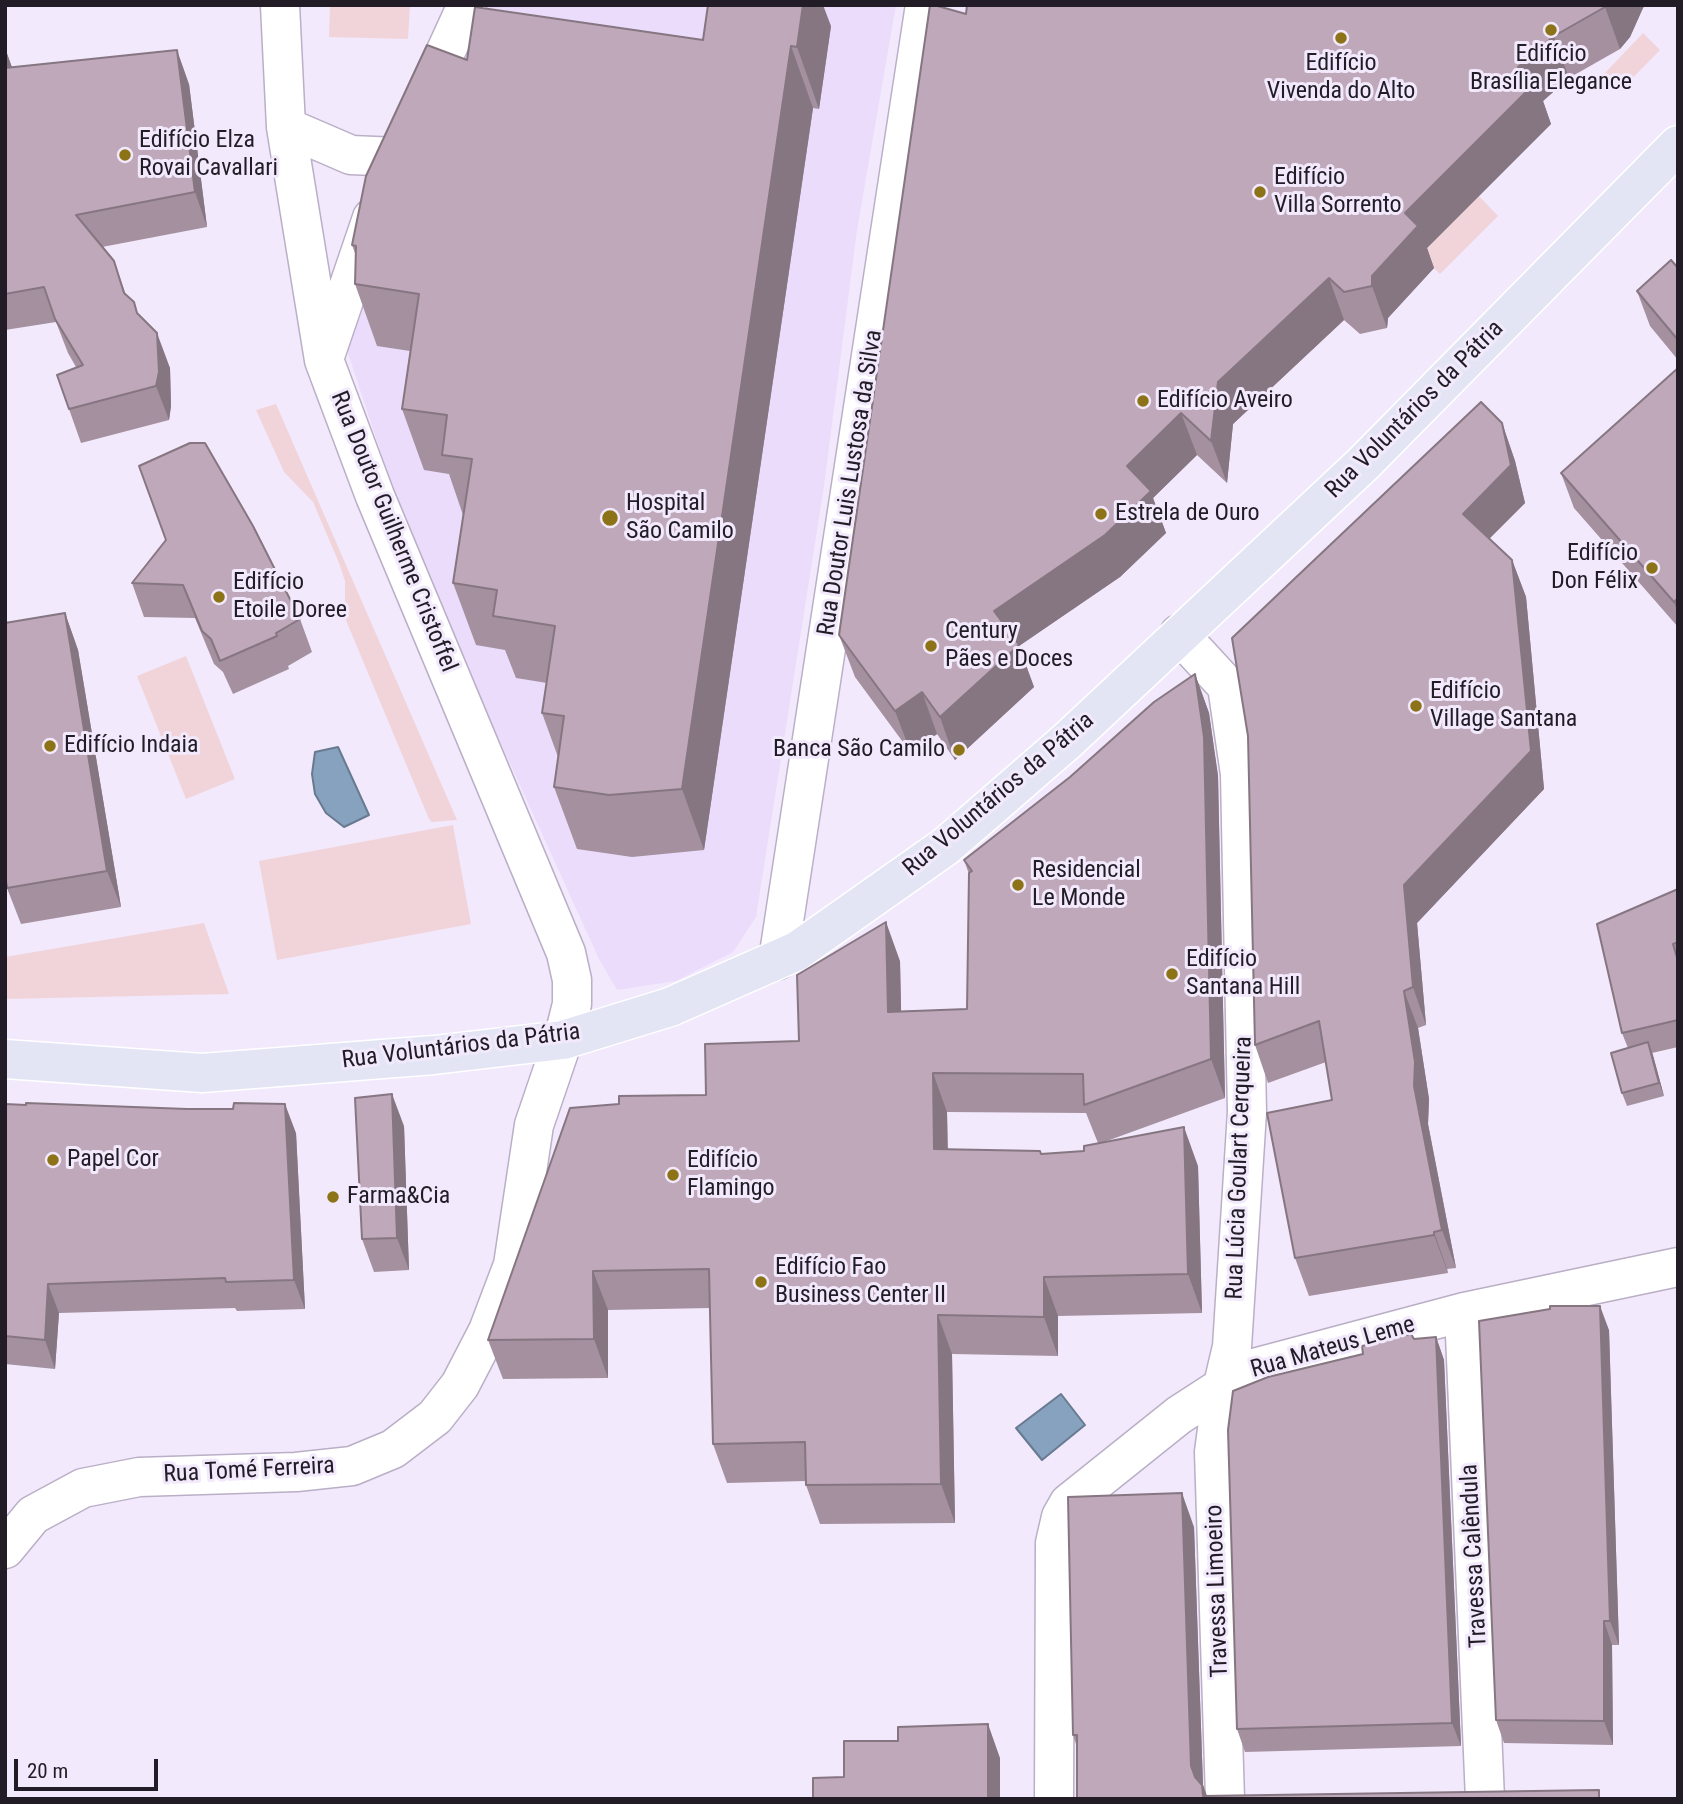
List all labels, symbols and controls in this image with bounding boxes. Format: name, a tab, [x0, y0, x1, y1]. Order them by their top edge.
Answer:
marker: Edifício Brasília Elegance	[1543, 22, 1559, 38]
marker: Edifício Vivenda do Alto	[1333, 30, 1349, 46]
place label: Edifício Brasília Elegance	[1470, 41, 1632, 97]
place label: Edifício Vivenda do Alto	[1267, 50, 1415, 106]
place label: Edifício Elza Rovai Cavallari	[139, 127, 278, 183]
marker: Edifício Elza Rovai Cavallari	[117, 147, 133, 163]
place label: Edifício Villa Sorrento	[1274, 164, 1402, 220]
marker: Edifício Villa Sorrento	[1252, 184, 1268, 200]
street label: Rua Voluntários da Pátria	[1320, 315, 1510, 505]
street label: Rua Doutor Luis Lustosa da Silva	[813, 328, 889, 638]
street label: Rua Doutor Guilherme Cristoffel	[323, 387, 463, 677]
place label: Edifício Aveiro	[1157, 387, 1293, 415]
marker: Edifício Aveiro	[1135, 393, 1151, 409]
place label: Hospital São Camilo	[626, 490, 734, 546]
place label: Estrela de Ouro	[1115, 500, 1260, 528]
marker: Estrela de Ouro	[1093, 506, 1109, 522]
marker: Hospital São Camilo	[600, 508, 620, 528]
place label: Edifício Don Félix	[1551, 540, 1638, 596]
marker: Edifício Don Félix	[1644, 560, 1660, 576]
place label: Edifício Etoile Doree	[233, 569, 347, 625]
marker: Edifício Etoile Doree	[211, 589, 227, 605]
place label: Century Pães e Doces	[945, 618, 1073, 674]
marker: Century Pães e Doces	[923, 638, 939, 654]
place label: Edifício Village Santana	[1430, 678, 1577, 734]
marker: Edifício Village Santana	[1408, 698, 1424, 714]
street label: Rua Voluntários da Pátria	[898, 707, 1100, 883]
place label: Edifício Indaia	[64, 732, 199, 760]
place label: Banca São Camilo	[773, 736, 945, 764]
marker: Edifício Indaia	[42, 738, 58, 754]
marker: Banca São Camilo	[951, 742, 967, 758]
place label: Residencial Le Monde	[1032, 857, 1141, 913]
marker: Residencial Le Monde	[1010, 877, 1026, 893]
place label: Edifício Santana Hill	[1186, 946, 1300, 1002]
marker: Edifício Santana Hill	[1164, 966, 1180, 982]
street label: Rua Voluntários da Pátria	[340, 1018, 582, 1076]
street label: Rua Lúcia Goulart Cerqueira	[1221, 1036, 1259, 1300]
place label: Papel Cor	[67, 1146, 159, 1174]
place label: Edifício Flamingo	[687, 1147, 775, 1203]
marker: Papel Cor	[45, 1152, 61, 1168]
marker: Edifício Flamingo	[665, 1167, 681, 1183]
place label: Farma&Cia	[347, 1183, 450, 1211]
marker: Farma&Cia	[325, 1189, 341, 1205]
place label: Edifício Fao Business Center II	[775, 1254, 946, 1310]
marker: Edifício Fao Business Center II	[753, 1274, 769, 1290]
street label: Rua Mateus Leme	[1248, 1311, 1418, 1385]
street label: Rua Tomé Ferreira	[163, 1452, 335, 1490]
street label: Travessa Calêndula	[1456, 1463, 1494, 1649]
street label: Travessa Limoeiro	[1201, 1504, 1235, 1678]
scale bar	[18, 1744, 161, 1788]
text: 20 m	[27, 1759, 68, 1783]

